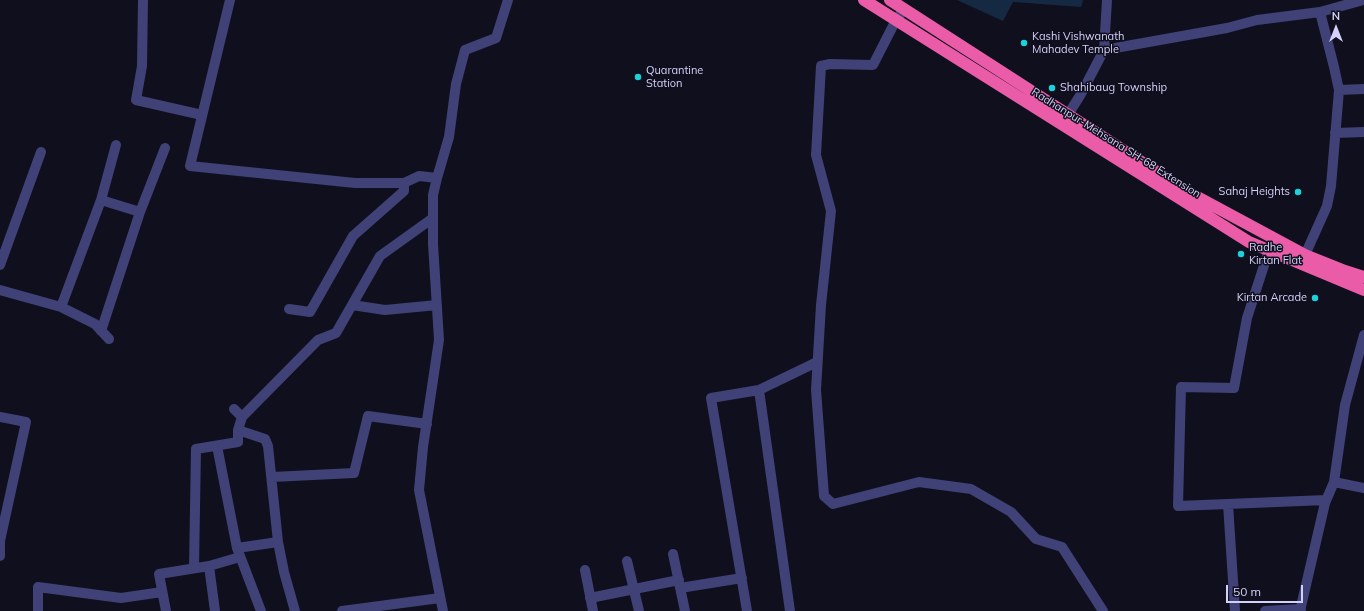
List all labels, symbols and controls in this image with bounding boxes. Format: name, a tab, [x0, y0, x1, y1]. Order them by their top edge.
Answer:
north arrow	[1316, 8, 1356, 48]
text: N	[1332, 9, 1340, 23]
place label: Kashi Vishwanath Mahadev Temple	[1032, 30, 1124, 56]
marker: Kashi Vishwanath Mahadev Temple	[1019, 38, 1029, 48]
place label: Quarantine Station	[646, 64, 703, 90]
marker: Quarantine Station	[633, 72, 643, 82]
place label: Shahibaug Township	[1060, 81, 1167, 95]
marker: Shahibaug Township	[1047, 83, 1057, 93]
street label: Radhanpur-Mehsana SH-68 Extension	[1029, 85, 1203, 201]
place label: Sahaj Heights	[1219, 185, 1290, 199]
marker: Sahaj Heights	[1293, 187, 1303, 197]
place label: Radhe Kirtan Flat	[1249, 241, 1302, 267]
marker: Radhe Kirtan Flat	[1236, 249, 1246, 259]
place label: Kirtan Arcade	[1237, 291, 1307, 305]
marker: Kirtan Arcade	[1310, 293, 1320, 303]
scale bar	[1228, 577, 1305, 603]
text: 50 m	[1233, 584, 1261, 599]

